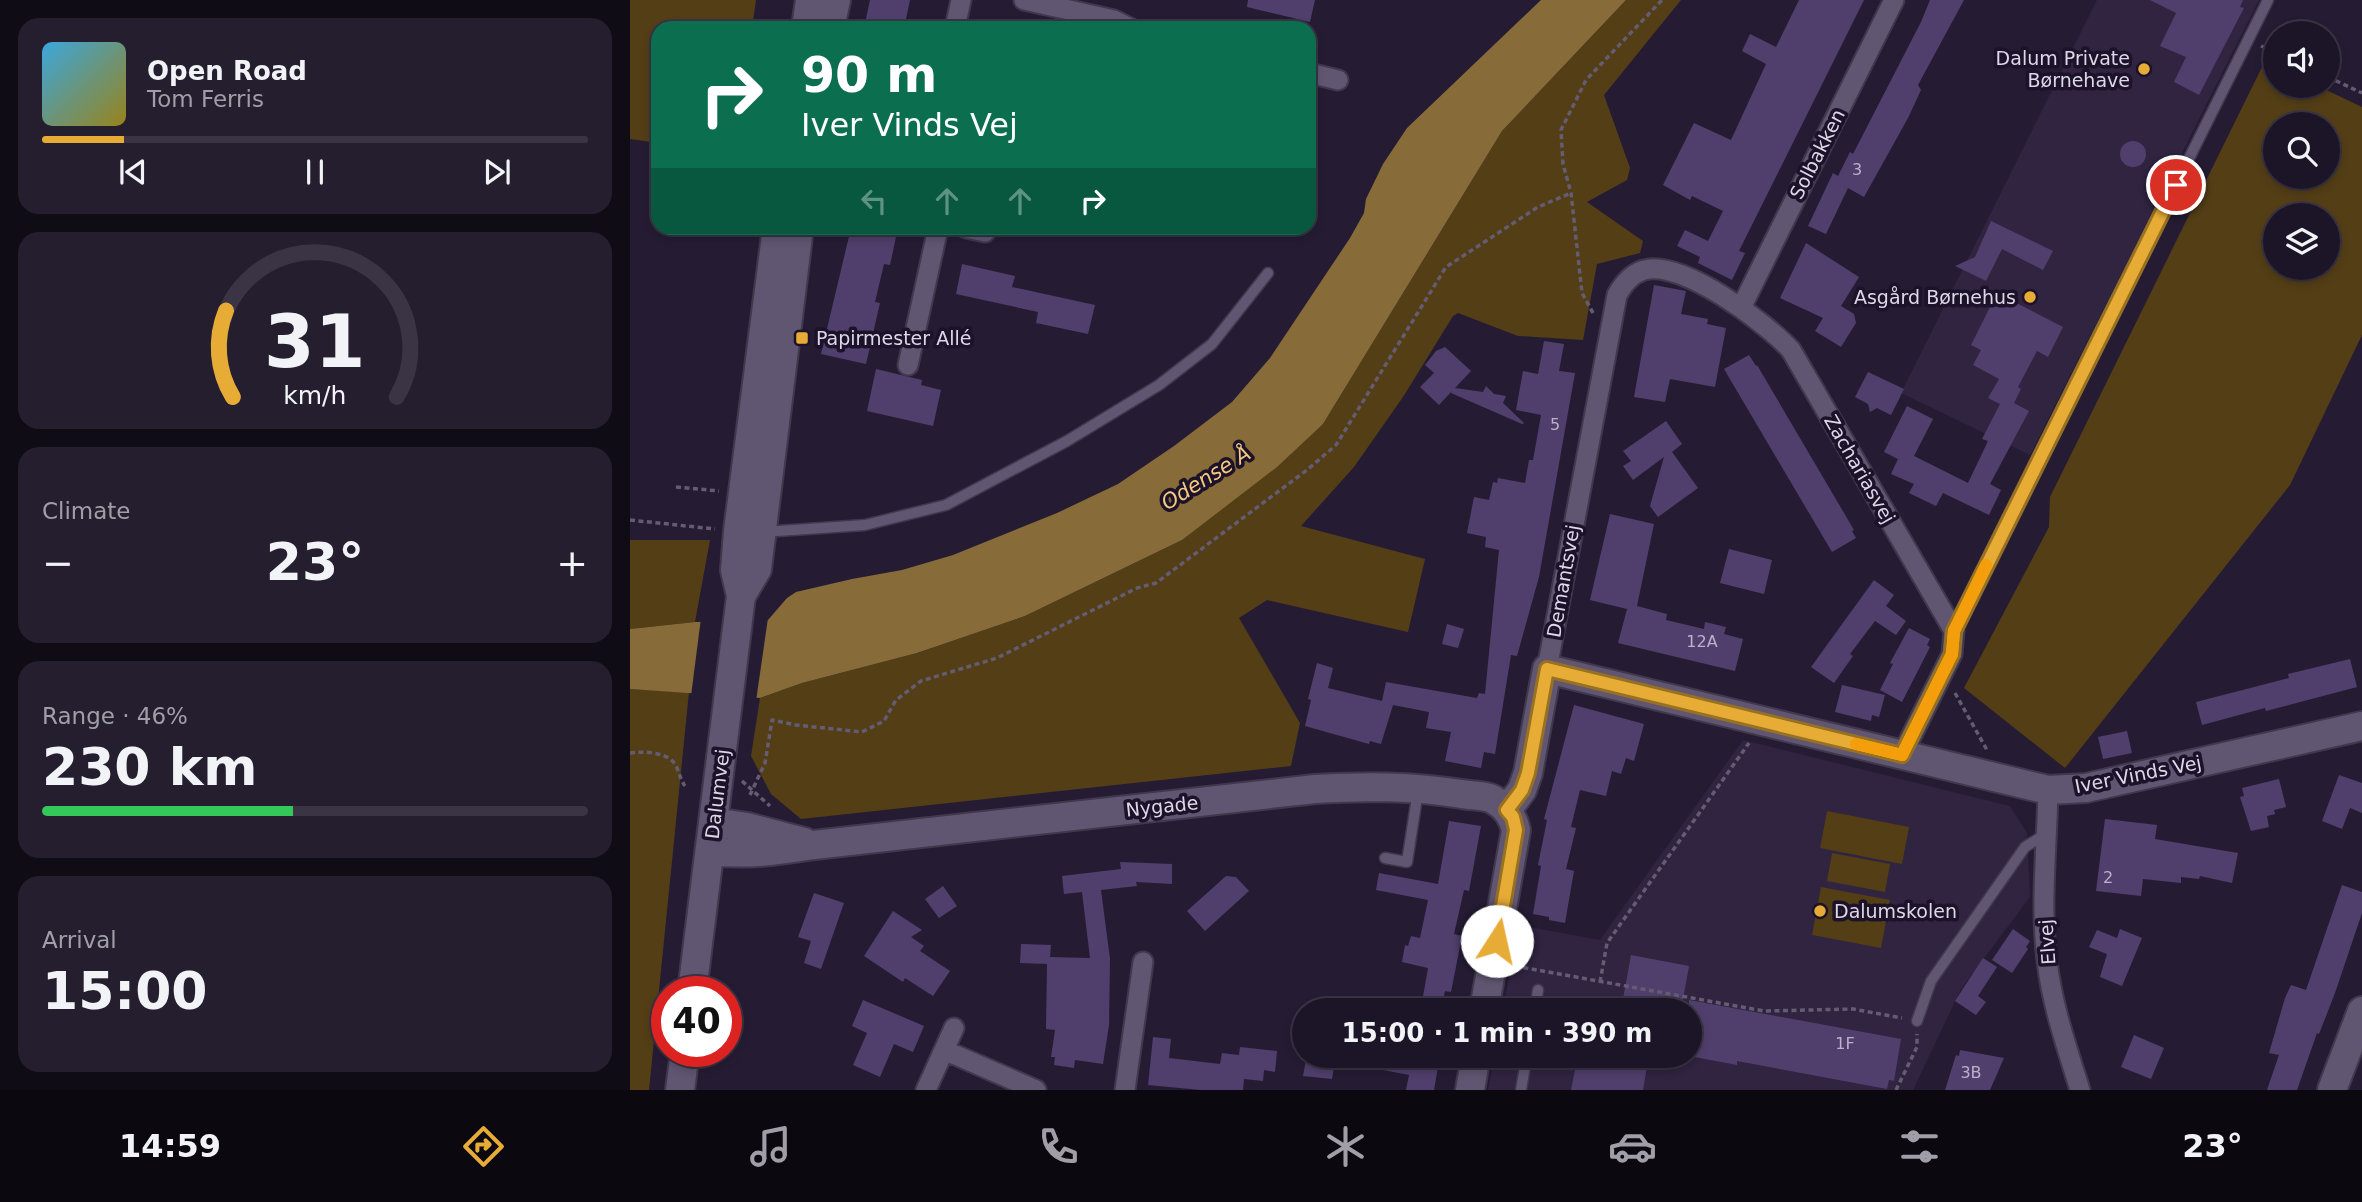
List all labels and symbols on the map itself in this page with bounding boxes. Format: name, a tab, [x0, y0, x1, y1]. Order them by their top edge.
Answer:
place label: Dalum Private Børnehave	[1996, 47, 2130, 91]
marker: Dalum Private Børnehave	[2136, 61, 2152, 77]
street label: Solbakken	[1785, 105, 1849, 203]
pin	[2146, 155, 2206, 215]
house number: 3	[1852, 160, 1862, 179]
place label: Asgård Børnehus	[1854, 286, 2016, 308]
marker: Asgård Børnehus	[2022, 289, 2038, 305]
place label: Papirmester Allé	[816, 327, 971, 349]
marker: Papirmester Allé	[794, 330, 810, 346]
street label: Zachariasvej	[1820, 411, 1900, 527]
house number: 5	[1550, 415, 1560, 434]
water label: Odense Å	[1156, 439, 1255, 515]
street label: Demantsvej	[1542, 523, 1584, 639]
house number: 12A	[1686, 632, 1718, 651]
street label: Dalumvej	[701, 748, 733, 840]
street label: Iver Vinds Vej	[2073, 751, 2203, 797]
street label: Nygade	[1125, 791, 1199, 821]
house number: 2	[2103, 868, 2113, 887]
place label: Dalumskolen	[1834, 900, 1957, 922]
marker: Dalumskolen	[1812, 903, 1828, 919]
position arrow	[1460, 904, 1534, 978]
street label: Elvej	[2034, 919, 2060, 965]
speed limit sign: 40	[651, 976, 742, 1067]
house number: 1F	[1835, 1034, 1855, 1053]
house number: 3B	[1960, 1063, 1982, 1082]

